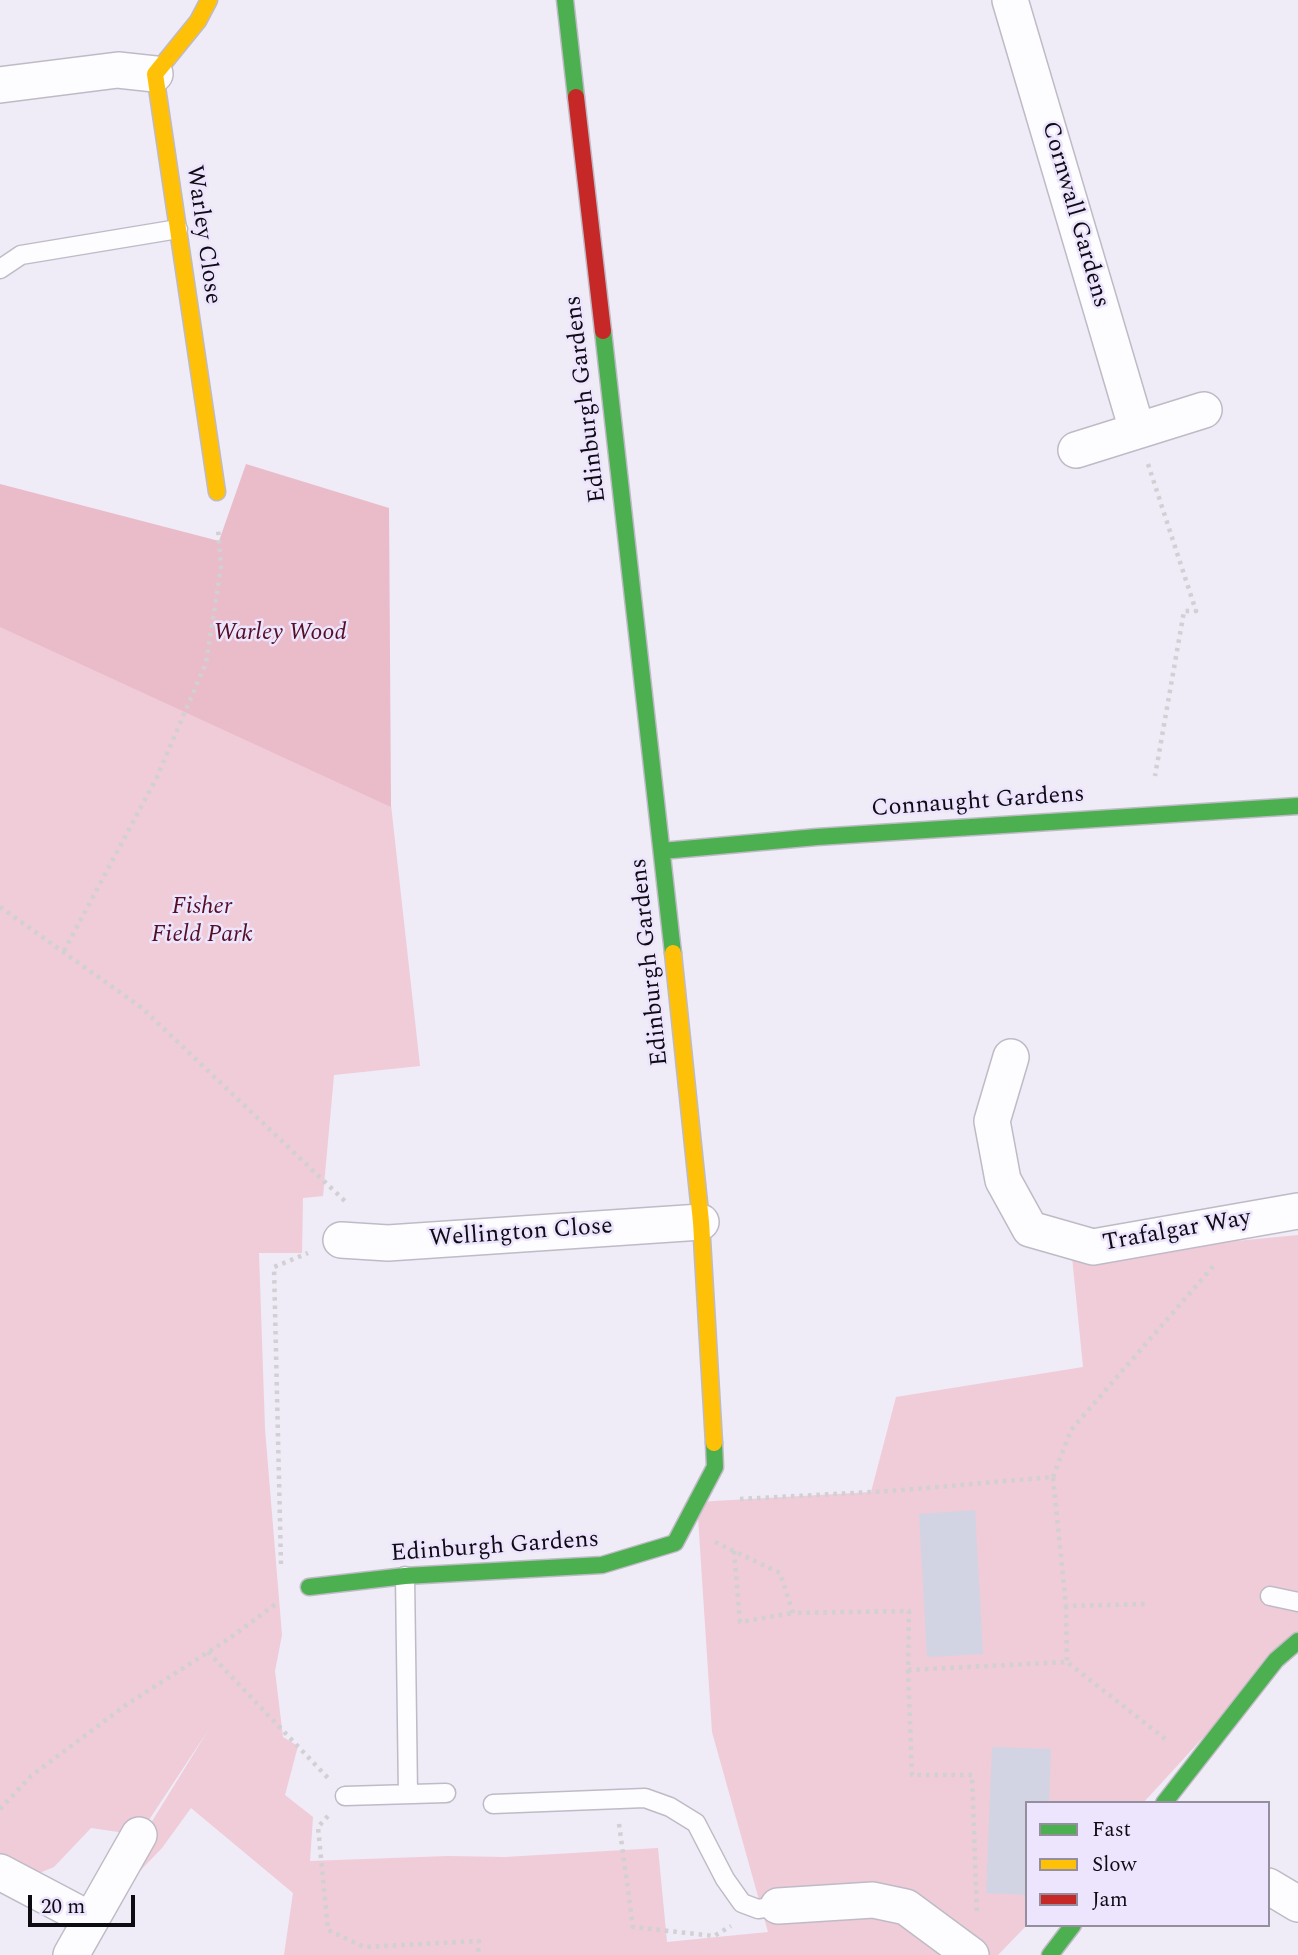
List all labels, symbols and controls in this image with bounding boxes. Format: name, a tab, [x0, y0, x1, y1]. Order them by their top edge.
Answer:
street label: Cornwall Gardens	[1034, 119, 1114, 311]
street label: Warley Close	[178, 164, 226, 306]
street label: Edinburgh Gardens	[560, 294, 614, 504]
park label: Warley Wood	[213, 620, 347, 648]
street label: Connaught Gardens	[870, 781, 1086, 825]
street label: Edinburgh Gardens	[626, 857, 676, 1067]
park label: Fisher Field Park	[151, 894, 253, 950]
street label: Trafalgar Way	[1101, 1205, 1253, 1259]
street label: Wellington Close	[428, 1213, 614, 1255]
street label: Edinburgh Gardens	[390, 1526, 600, 1570]
legend	[1025, 1801, 1270, 1927]
text: Fast	[1092, 1814, 1131, 1846]
text: Slow	[1092, 1849, 1136, 1881]
scale bar	[32, 1882, 138, 1926]
text: Jam	[1092, 1884, 1128, 1916]
text: 20 m	[41, 1891, 85, 1923]

